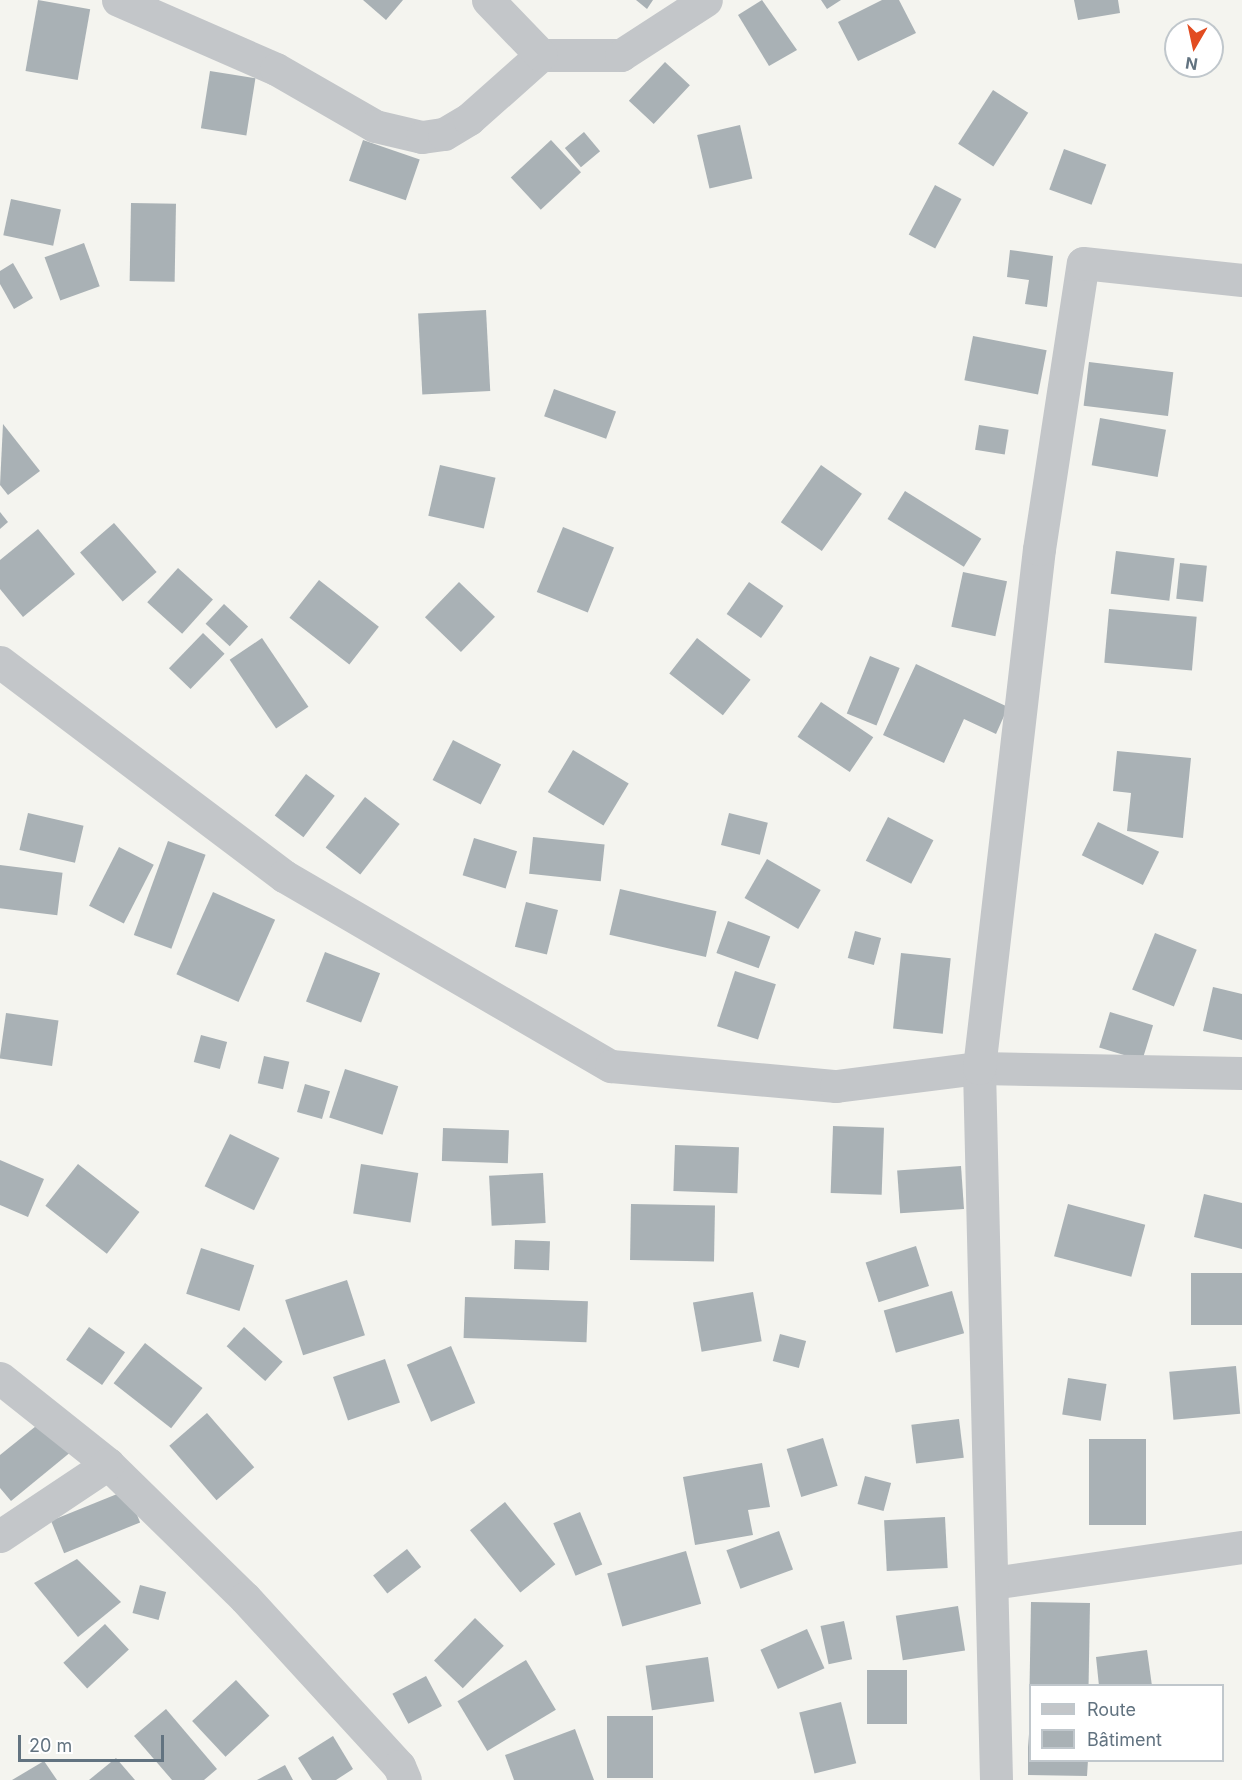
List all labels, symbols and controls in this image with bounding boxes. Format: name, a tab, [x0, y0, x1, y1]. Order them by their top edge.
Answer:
north arrow	[1164, 18, 1224, 78]
text: N	[1184, 53, 1199, 75]
legend	[1029, 1684, 1224, 1762]
text: Route	[1087, 1699, 1136, 1720]
scale bar	[21, 1723, 166, 1761]
text: Bâtiment	[1087, 1729, 1162, 1750]
text: 20 m	[29, 1735, 72, 1756]

